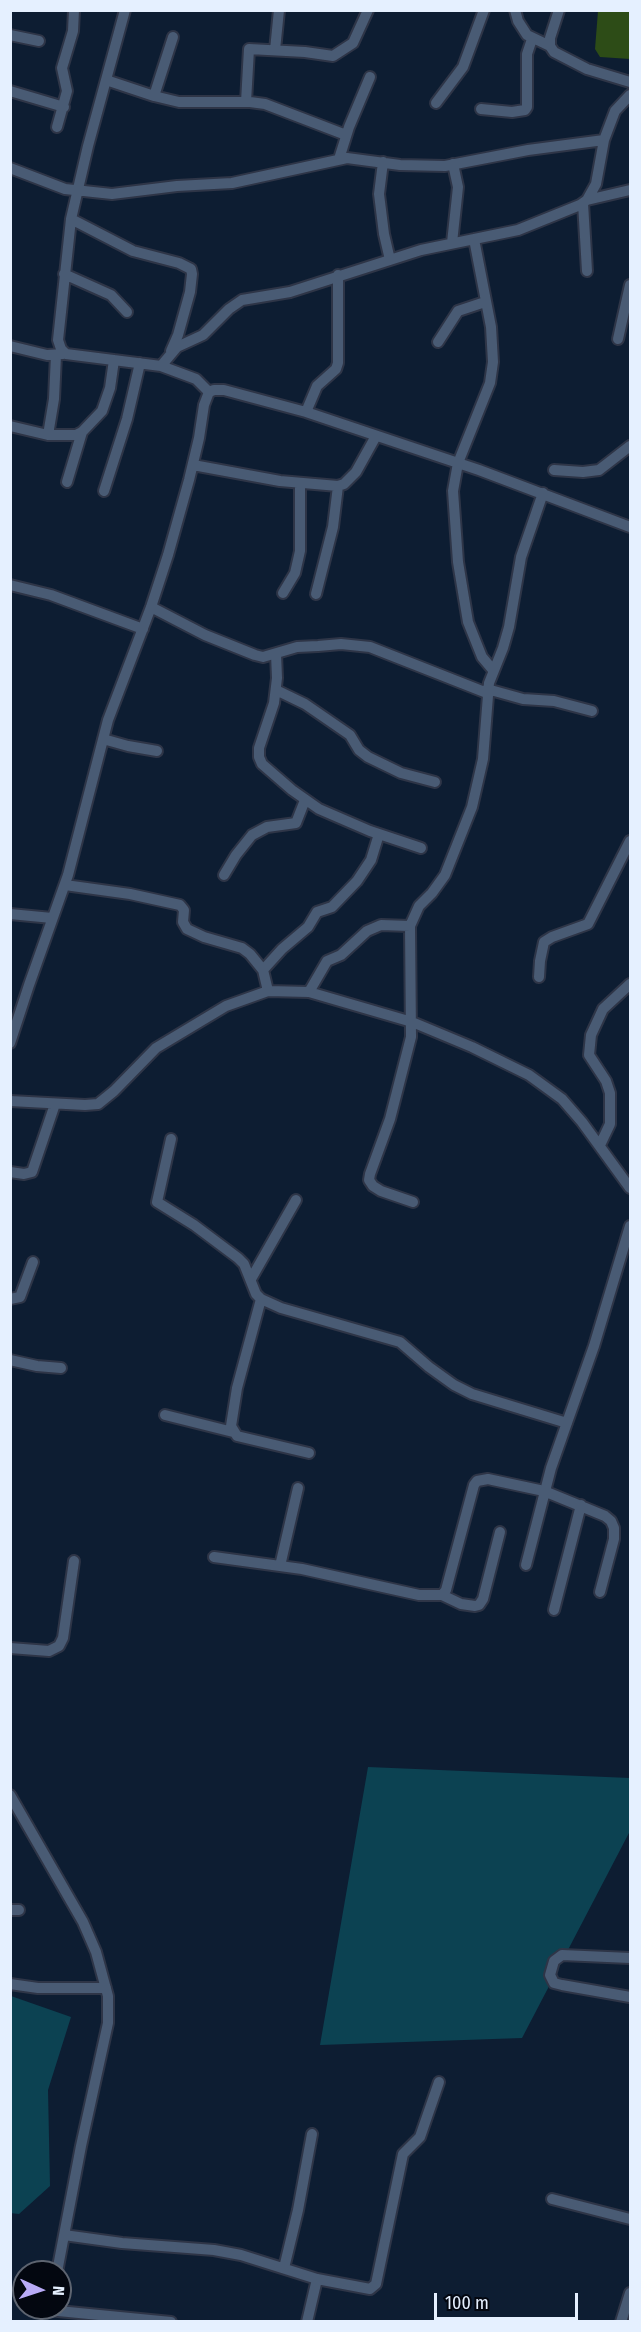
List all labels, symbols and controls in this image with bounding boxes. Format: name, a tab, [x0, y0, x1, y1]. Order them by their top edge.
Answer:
north arrow	[12, 2260, 72, 2320]
scale bar	[437, 2281, 581, 2319]
text: N	[49, 2286, 68, 2296]
text: 100 m	[445, 2292, 489, 2314]

